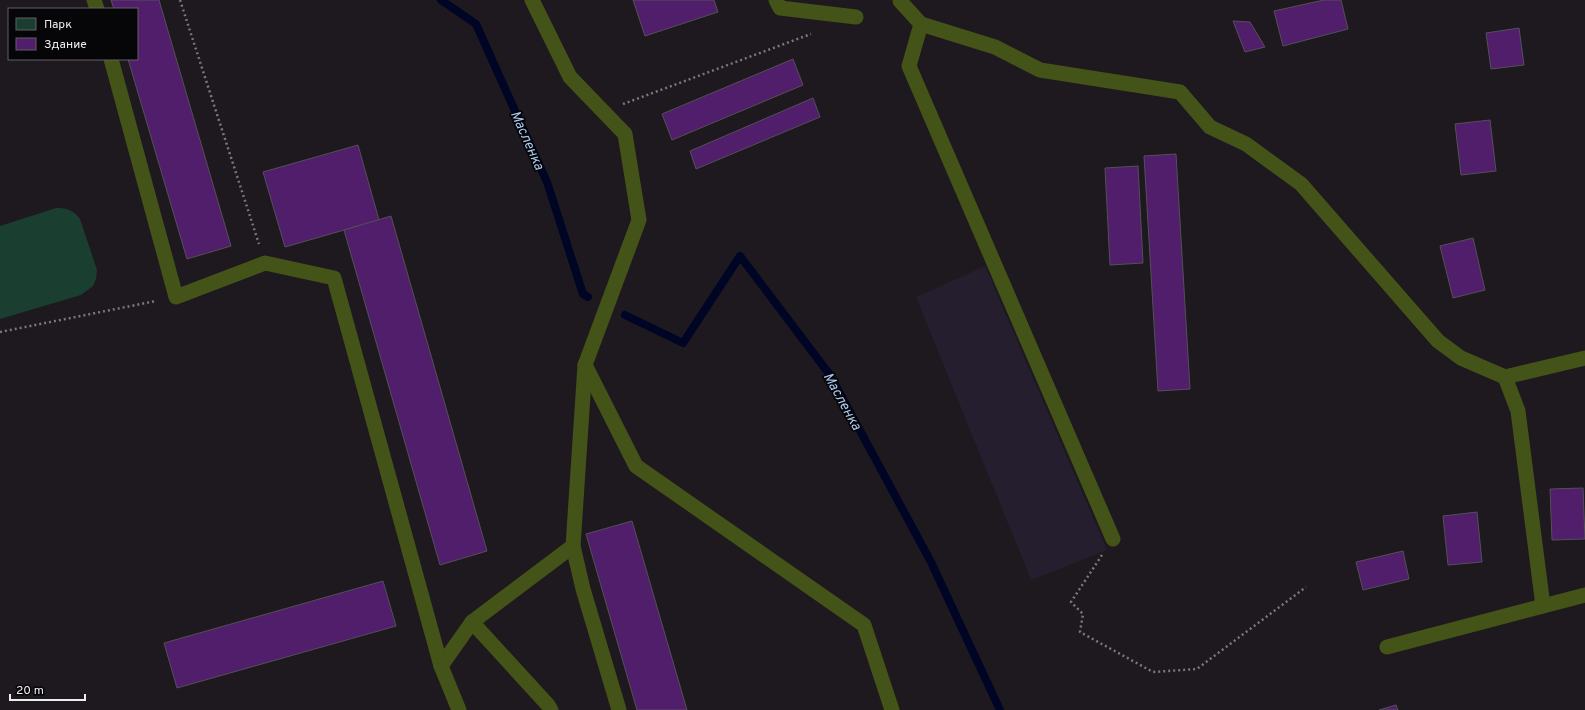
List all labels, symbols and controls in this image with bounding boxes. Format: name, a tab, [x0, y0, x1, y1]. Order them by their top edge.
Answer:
legend	[8, 8, 138, 60]
text: Парк	[44, 17, 72, 33]
text: Здание	[44, 37, 87, 53]
water label: Масленка	[506, 108, 548, 174]
water label: Масленка	[819, 370, 865, 434]
scale bar	[10, 676, 85, 702]
text: 20 m	[16, 683, 44, 699]

